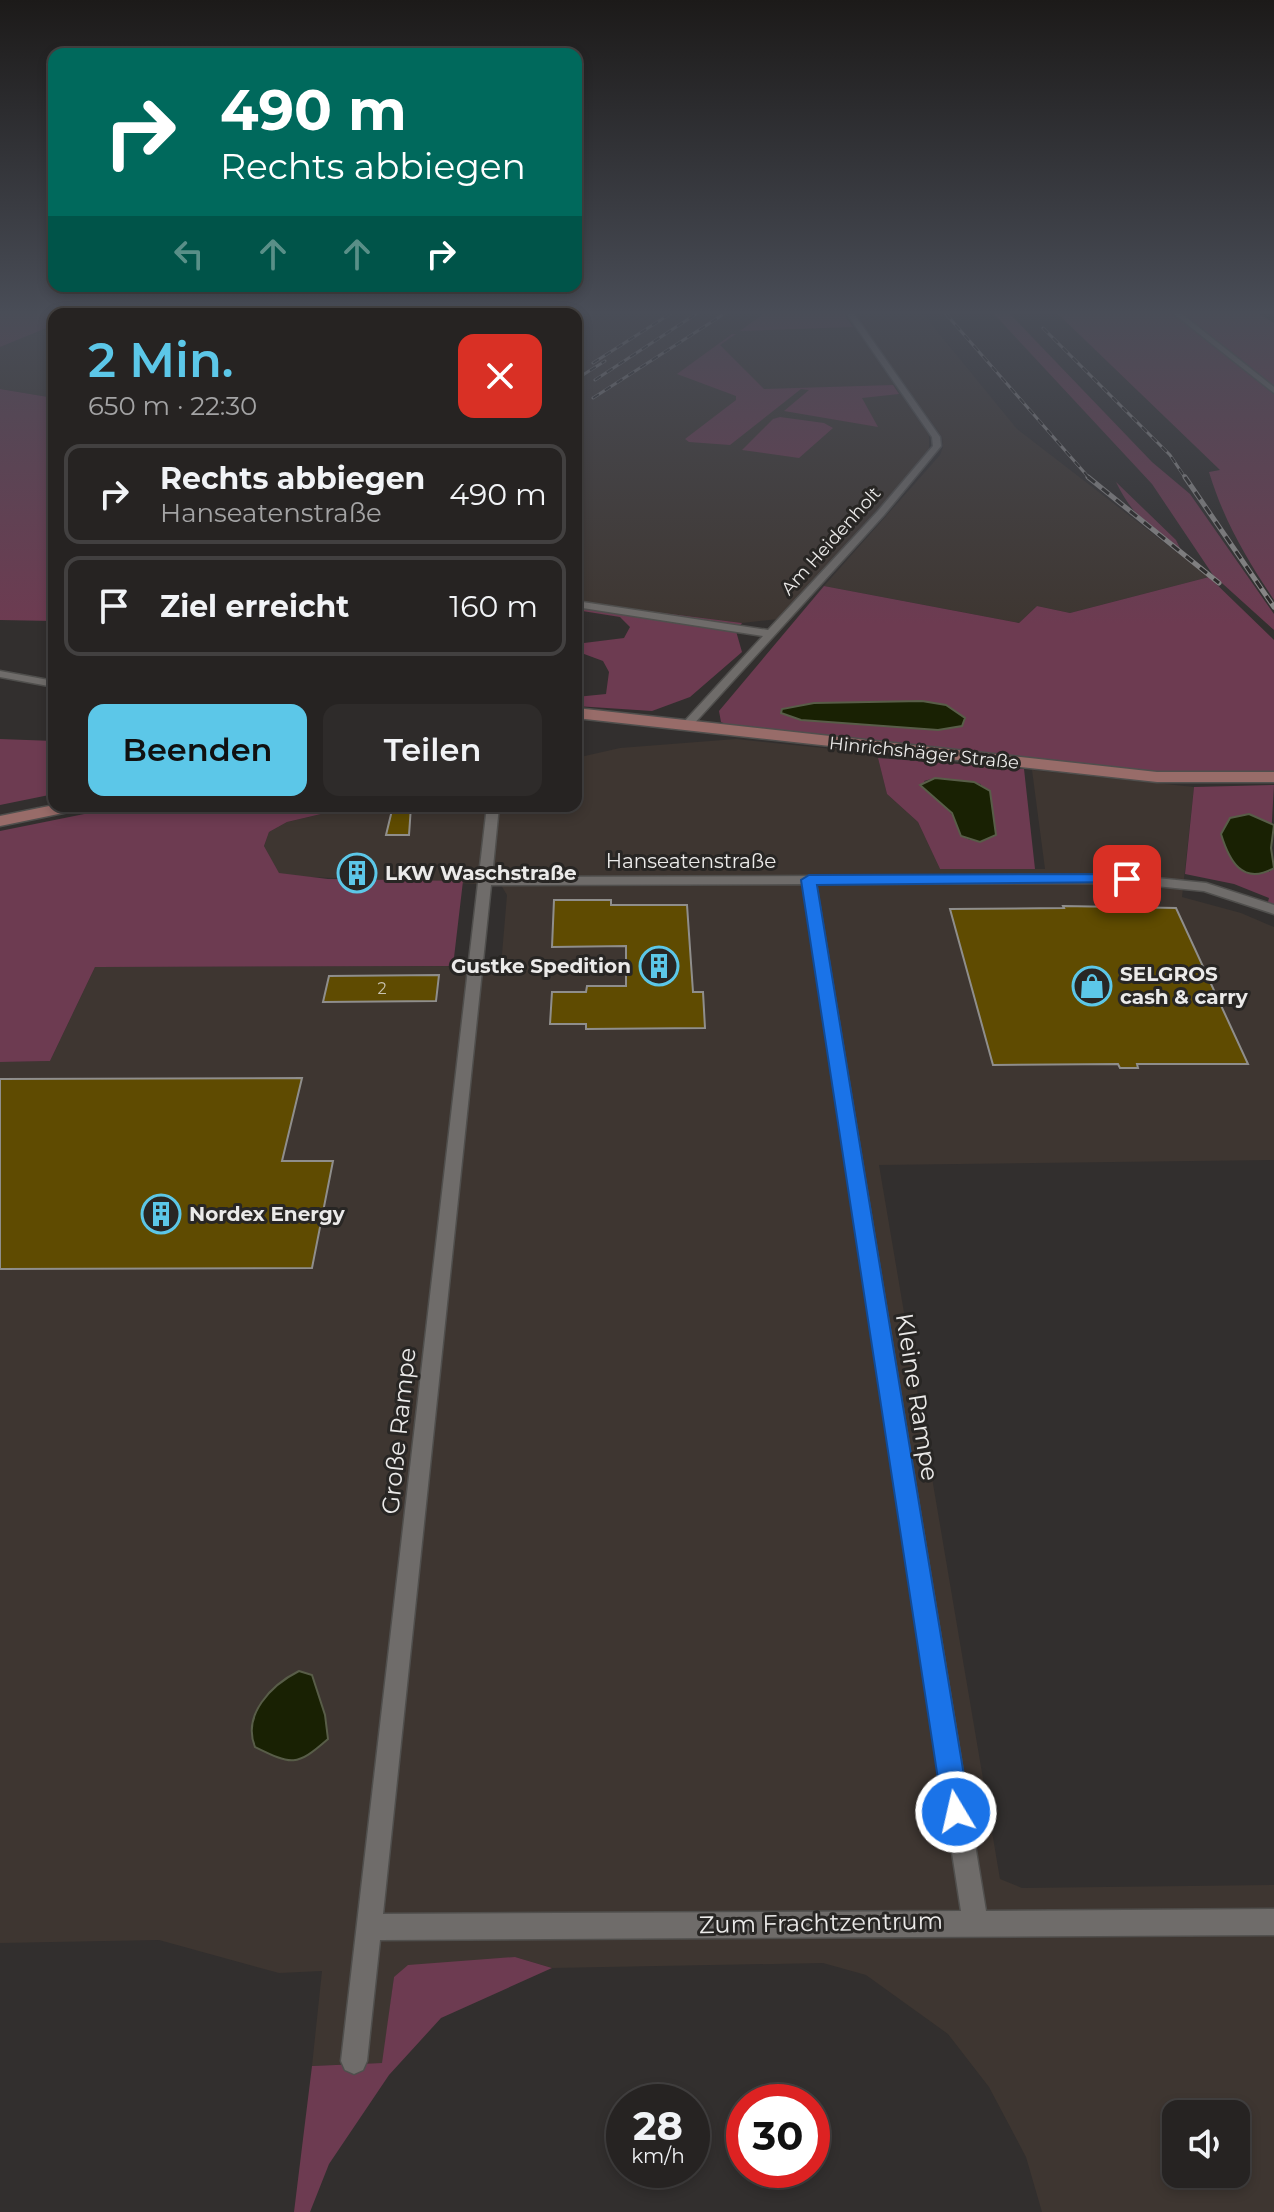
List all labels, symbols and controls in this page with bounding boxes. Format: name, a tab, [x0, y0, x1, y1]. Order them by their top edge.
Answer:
text: 490 m	[220, 76, 407, 144]
icon: right	[88, 80, 192, 184]
text: Rechts abbiegen	[220, 144, 526, 188]
icon: left	[167, 232, 211, 276]
icon: ahead	[251, 232, 295, 276]
icon: ahead	[335, 232, 379, 276]
icon: right	[419, 232, 463, 276]
text: 2 Min.	[88, 331, 234, 389]
button: close	[458, 334, 542, 418]
text: 650 m · 22:30	[88, 390, 257, 422]
text: Rechts abbiegen	[160, 460, 425, 497]
icon: right	[92, 472, 136, 516]
text: 490 m	[449, 476, 547, 513]
street label: Am Heidenholt	[777, 482, 885, 600]
text: Hanseatenstraße	[160, 497, 382, 529]
icon: arrive	[92, 584, 136, 628]
text: Ziel erreicht	[160, 588, 349, 625]
text: 160 m	[449, 588, 538, 625]
button: Beenden	[88, 704, 307, 796]
button: Teilen	[323, 704, 542, 796]
street label: Hinrichshäger Straße	[828, 732, 1020, 774]
pin	[1093, 845, 1161, 913]
street label: Hanseatenstraße	[606, 849, 776, 873]
building icon: LKW Waschstraße	[336, 852, 378, 894]
icon: arrive	[1105, 857, 1149, 901]
place label: LKW Waschstraße	[385, 861, 577, 885]
building icon: Gustke Spedition	[638, 945, 680, 987]
place label: Gustke Spedition	[451, 954, 631, 978]
place label: SELGROS cash & carry	[1120, 962, 1249, 1009]
shop icon: SELGROS cash & carry	[1071, 965, 1113, 1007]
house number: 2	[377, 979, 387, 998]
building icon: Nordex Energy	[140, 1193, 182, 1235]
place label: Nordex Energy	[189, 1202, 346, 1226]
street label: Kleine Rampe	[890, 1311, 945, 1483]
street label: Große Rampe	[375, 1346, 422, 1516]
position arrow	[914, 1770, 998, 1854]
street label: Zum Frachtzentrum	[699, 1906, 943, 1939]
speed limit sign: 30	[726, 2084, 830, 2188]
map controls	[1162, 2100, 1250, 2188]
button: sound	[1162, 2100, 1250, 2188]
text: 28	[633, 2101, 683, 2150]
text: km/h	[631, 2144, 685, 2168]

